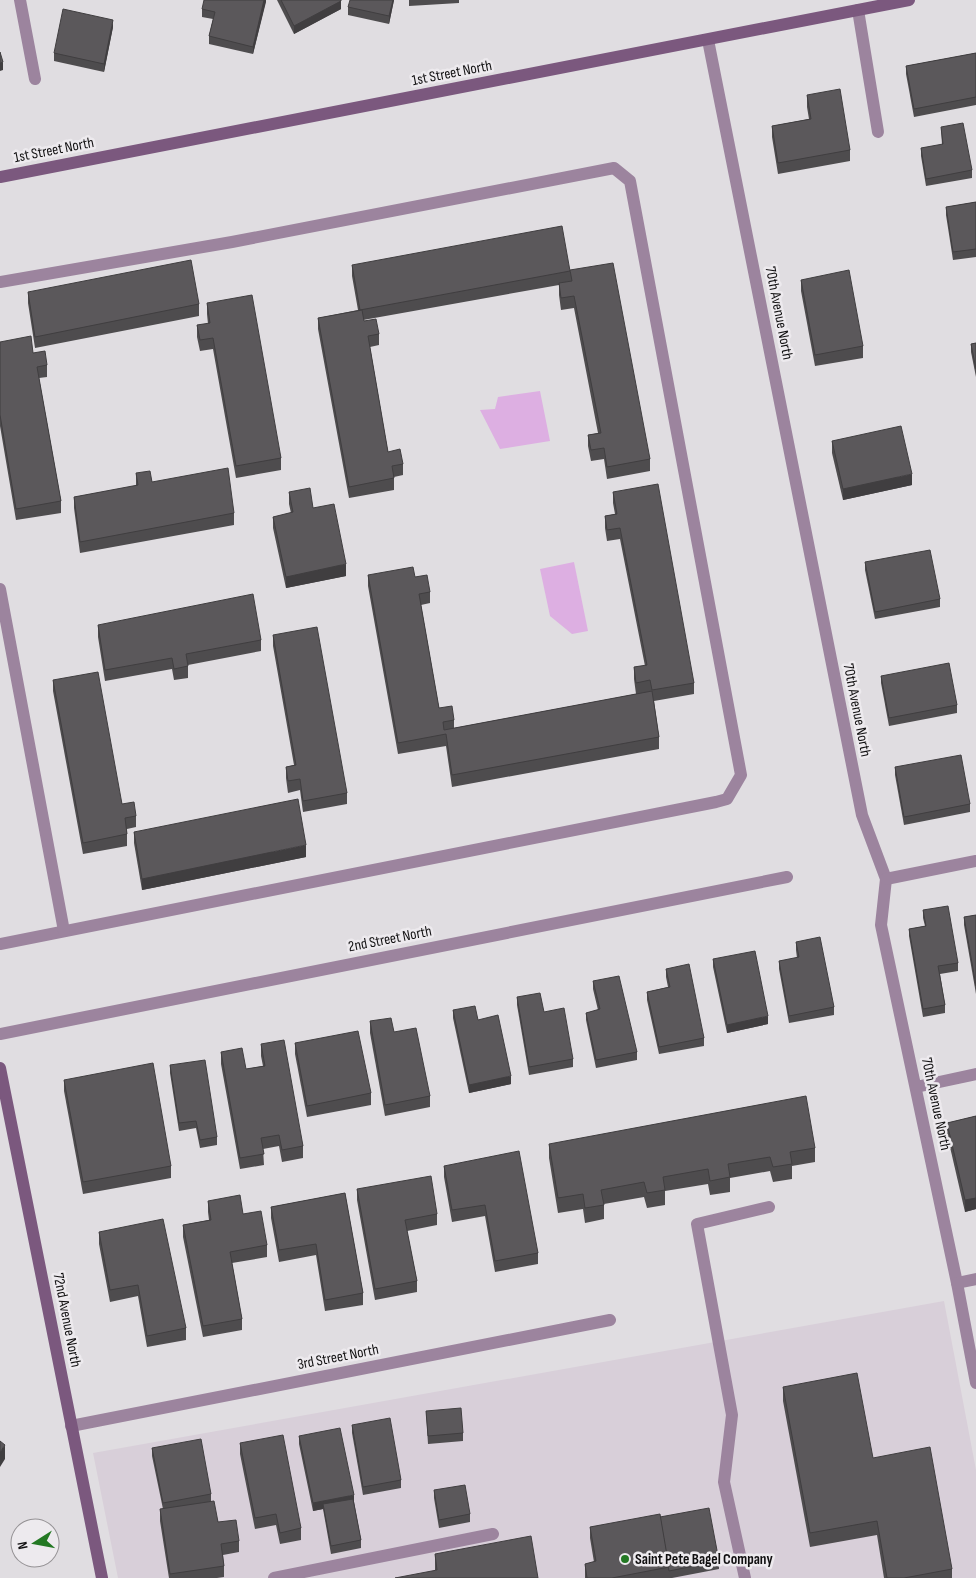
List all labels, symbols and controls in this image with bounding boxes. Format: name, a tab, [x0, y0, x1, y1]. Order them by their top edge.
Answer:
street label: 1st Street North	[410, 56, 494, 90]
street label: 1st Street North	[12, 133, 96, 167]
street label: 70th Avenue North	[761, 265, 797, 361]
street label: 70th Avenue North	[839, 662, 875, 758]
street label: 2nd Street North	[347, 922, 433, 956]
street label: 70th Avenue North	[917, 1056, 955, 1152]
street label: 72nd Avenue North	[49, 1271, 85, 1369]
street label: 3rd Street North	[296, 1340, 380, 1374]
north arrow	[10, 1518, 60, 1568]
text: N	[14, 1540, 32, 1551]
place label: Saint Pete Bagel Company	[635, 1550, 773, 1569]
marker: Saint Pete Bagel Company	[619, 1553, 631, 1565]

